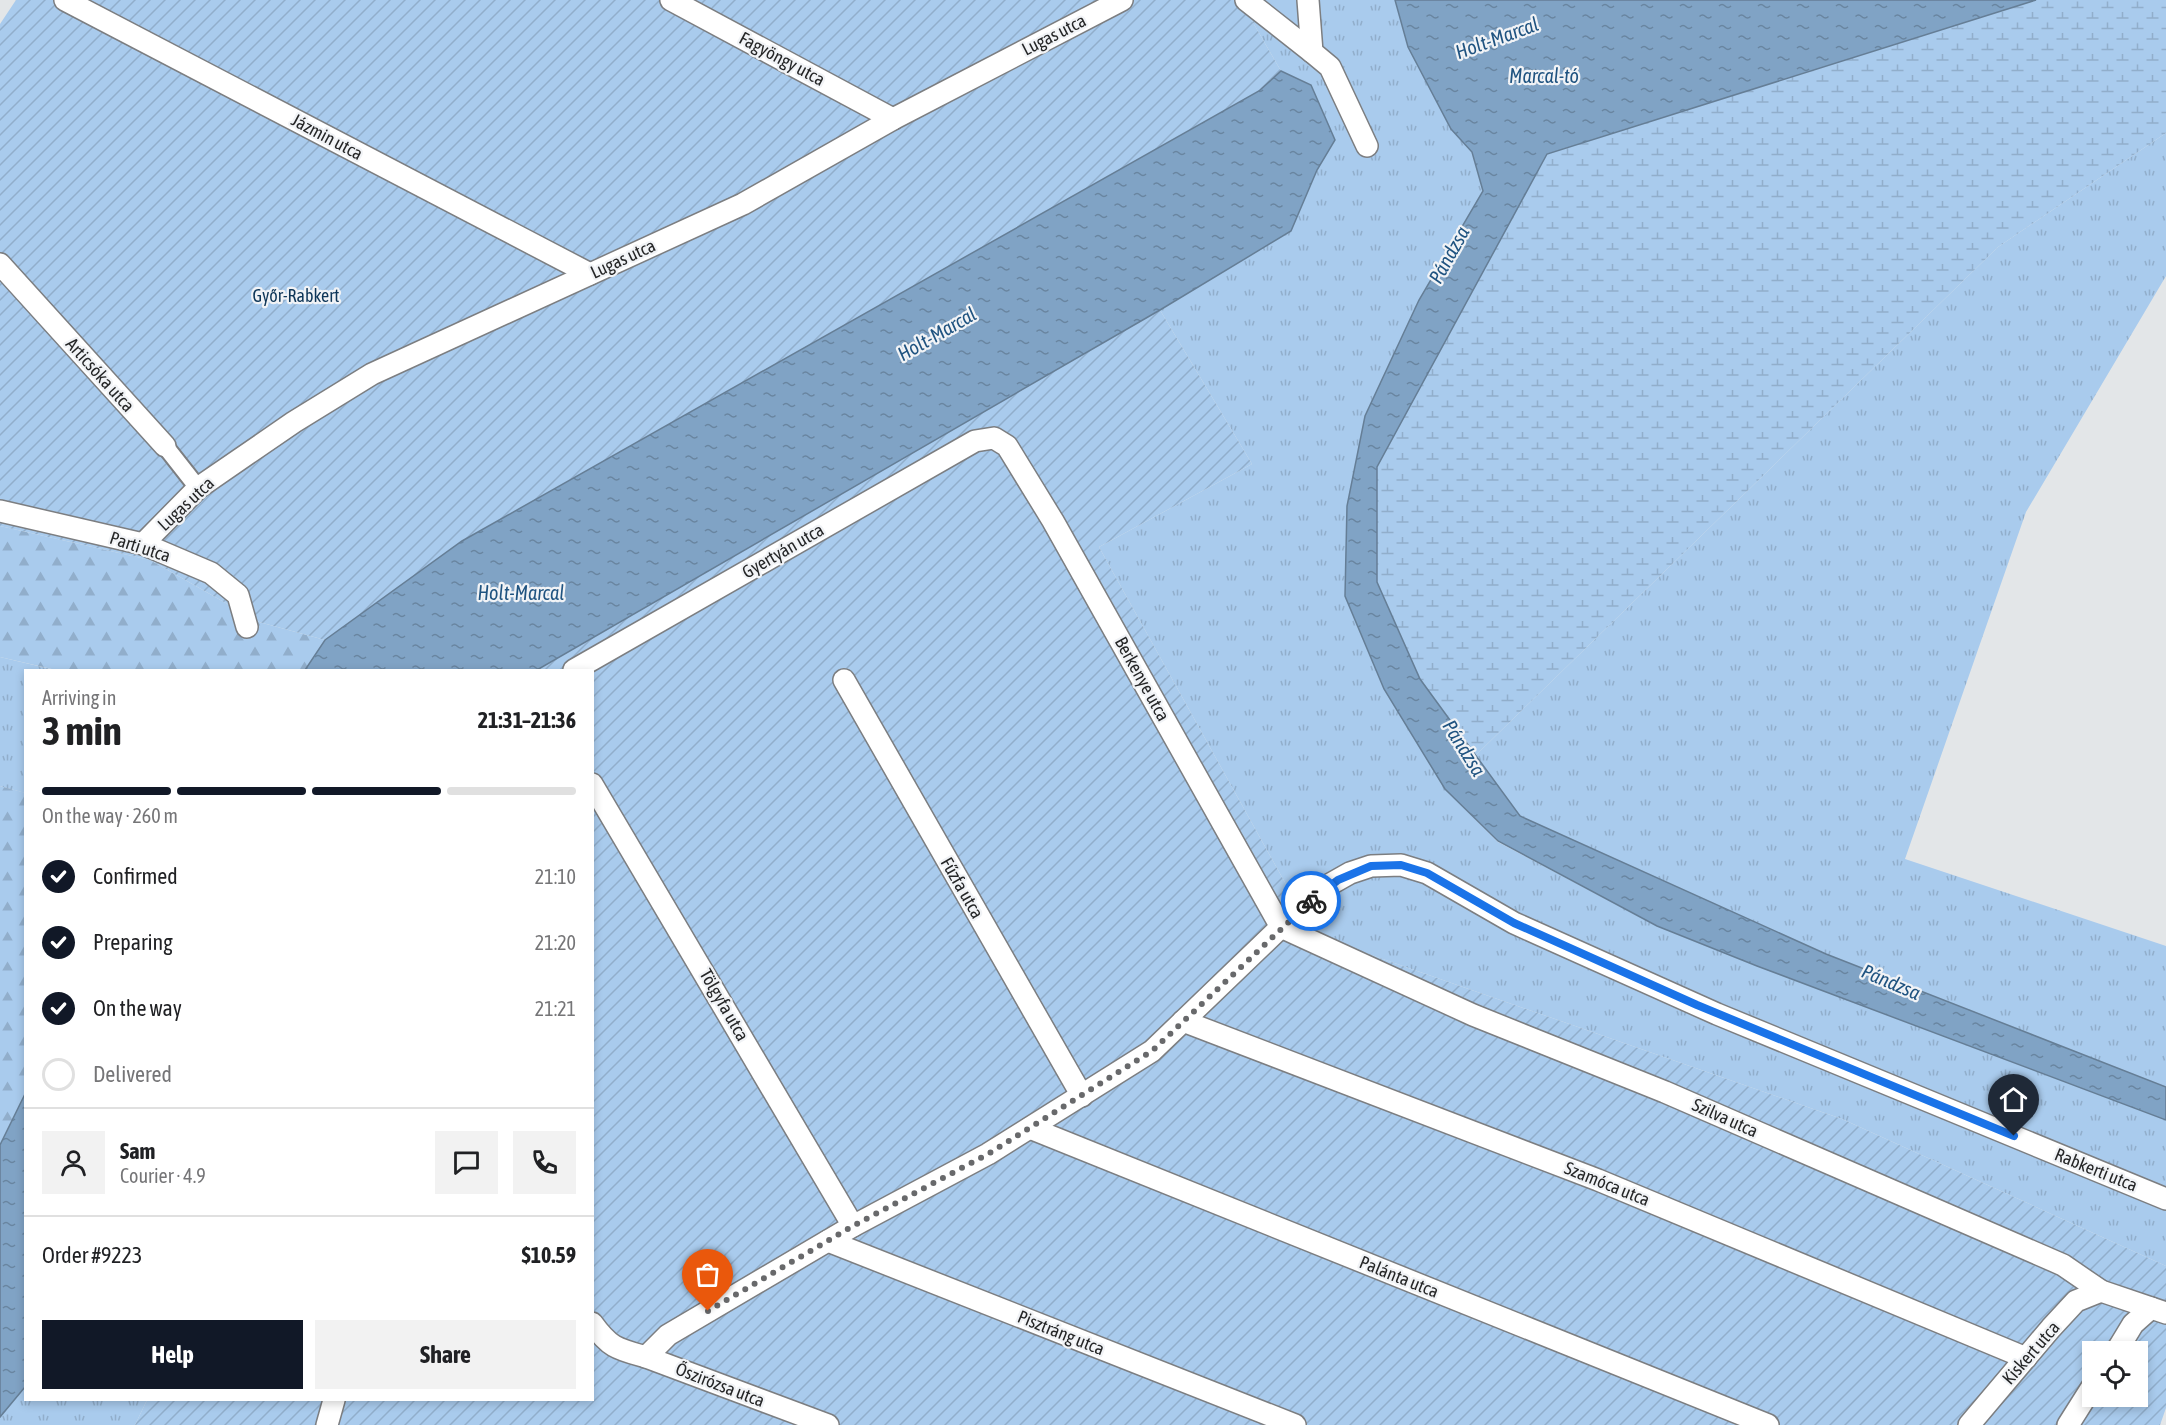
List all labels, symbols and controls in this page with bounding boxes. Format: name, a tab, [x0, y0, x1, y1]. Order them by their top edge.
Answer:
street label: Lugas utca	[1018, 10, 1089, 60]
water label: Holt-Marcal	[1452, 12, 1542, 63]
street label: Fagyöngy utca	[736, 27, 829, 90]
water label: Marcal-tó	[1509, 64, 1579, 87]
street label: Jázmin utca	[288, 109, 366, 164]
water label: Pándzsa	[1424, 222, 1474, 287]
street label: Lugas utca	[587, 234, 658, 283]
park label: Győr-Rabkert	[253, 285, 340, 306]
water label: Holt-Marcal	[893, 302, 980, 365]
street label: Articsóka utca	[62, 333, 139, 416]
street label: Lugas utca	[153, 472, 218, 535]
street label: Gyertyán utca	[738, 519, 827, 582]
street label: Parti utca	[107, 527, 173, 566]
water label: Holt-Marcal	[477, 581, 565, 604]
street label: Berkenye utca	[1111, 633, 1174, 725]
text: Arriving in	[42, 686, 116, 709]
text: 21:31–21:36	[478, 707, 576, 733]
text: 3 min	[42, 709, 122, 753]
water label: Pándzsa	[1438, 716, 1491, 780]
text: On the way · 260 m	[42, 804, 178, 827]
street label: Fűzfa utca	[937, 854, 988, 922]
icon: check	[42, 860, 75, 893]
text: Confirmed	[93, 863, 178, 889]
text: 21:10	[535, 865, 576, 888]
courier	[1281, 871, 1341, 931]
icon: bike	[1295, 885, 1328, 918]
icon: check	[42, 926, 75, 959]
text: Preparing	[93, 929, 173, 955]
text: 21:20	[535, 931, 576, 954]
water label: Pándzsa	[1858, 959, 1924, 1004]
street label: Tölgyfa utca	[695, 965, 753, 1044]
icon: check	[42, 992, 75, 1025]
text: On the way	[93, 995, 182, 1021]
text: 21:21	[535, 997, 576, 1020]
text: Delivered	[93, 1061, 172, 1087]
pin	[1988, 1074, 2039, 1136]
icon: home	[1997, 1083, 2030, 1116]
street label: Szilva utca	[1689, 1094, 1761, 1141]
button: person	[42, 1131, 105, 1194]
button: chat	[435, 1131, 498, 1194]
button: phone	[513, 1131, 576, 1194]
text: Sam	[120, 1138, 155, 1164]
street label: Rabkerti utca	[2052, 1143, 2141, 1196]
street label: Szamóca utca	[1562, 1157, 1653, 1210]
text: Courier · 4.9	[120, 1164, 206, 1187]
text: Order #9223	[42, 1242, 142, 1268]
text: $10.59	[521, 1242, 576, 1268]
pin	[682, 1249, 733, 1311]
street label: Palánta utca	[1357, 1251, 1442, 1302]
icon: bag	[691, 1258, 724, 1291]
street label: Pisztráng utca	[1015, 1306, 1108, 1359]
street label: Kiskert utca	[1998, 1317, 2064, 1388]
button: Help	[42, 1320, 303, 1389]
button: Share	[315, 1320, 576, 1389]
map controls	[2082, 1341, 2148, 1407]
button: locate	[2082, 1341, 2148, 1407]
street label: Őszirózsa utca	[673, 1358, 768, 1411]

